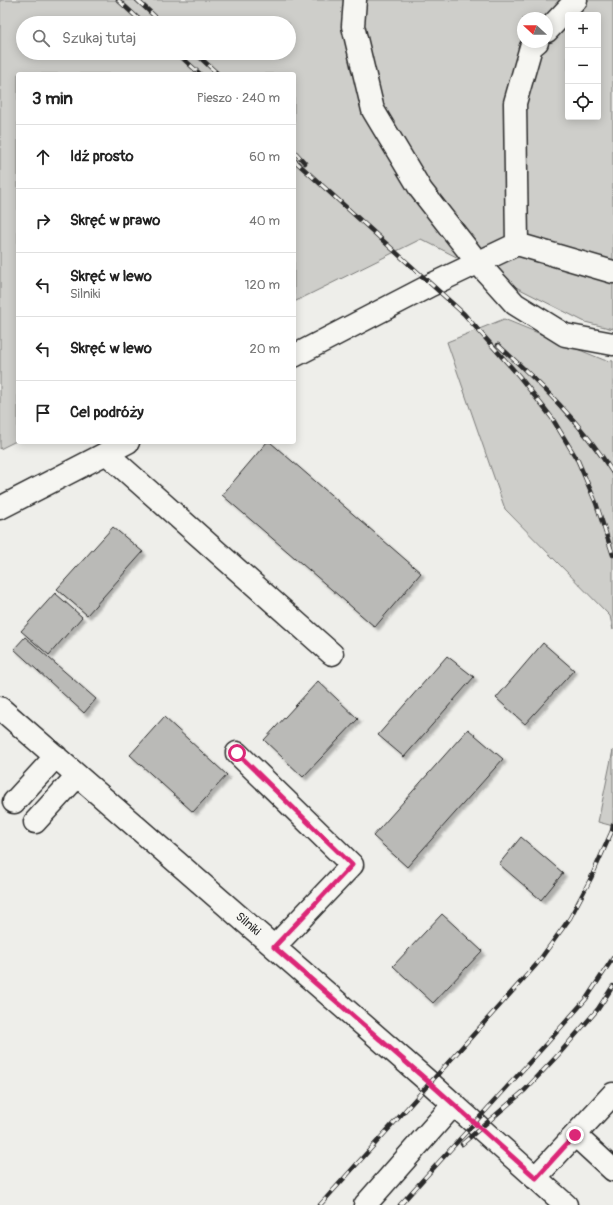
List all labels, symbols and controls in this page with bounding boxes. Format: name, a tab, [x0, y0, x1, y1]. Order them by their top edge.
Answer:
north arrow	[517, 12, 553, 48]
map controls	[565, 12, 601, 120]
button: +	[565, 12, 601, 48]
search box	[16, 16, 296, 60]
icon: search	[30, 27, 52, 49]
text: Szukaj tutaj	[62, 29, 136, 48]
button: −	[565, 48, 601, 84]
button: locate	[565, 84, 601, 120]
text: 3 min	[32, 88, 73, 109]
text: Pieszo · 240 m	[197, 90, 280, 106]
icon: ahead	[32, 146, 54, 168]
text: Idź prosto	[70, 147, 134, 166]
text: 60 m	[249, 149, 280, 165]
icon: right	[32, 210, 54, 232]
text: Skręć w prawo	[70, 211, 160, 230]
text: 40 m	[249, 213, 280, 229]
text: Skręć w lewo	[70, 267, 152, 286]
icon: left	[32, 274, 54, 296]
text: 120 m	[244, 277, 280, 293]
text: Silniki	[70, 286, 100, 302]
icon: left	[32, 338, 54, 360]
text: Skręć w lewo	[70, 339, 152, 358]
text: 20 m	[249, 341, 280, 357]
icon: arrive	[32, 402, 54, 424]
text: Cel podróży	[70, 403, 144, 422]
route start	[228, 744, 246, 762]
street label: Silniki	[232, 909, 264, 939]
route end	[566, 1126, 584, 1144]

